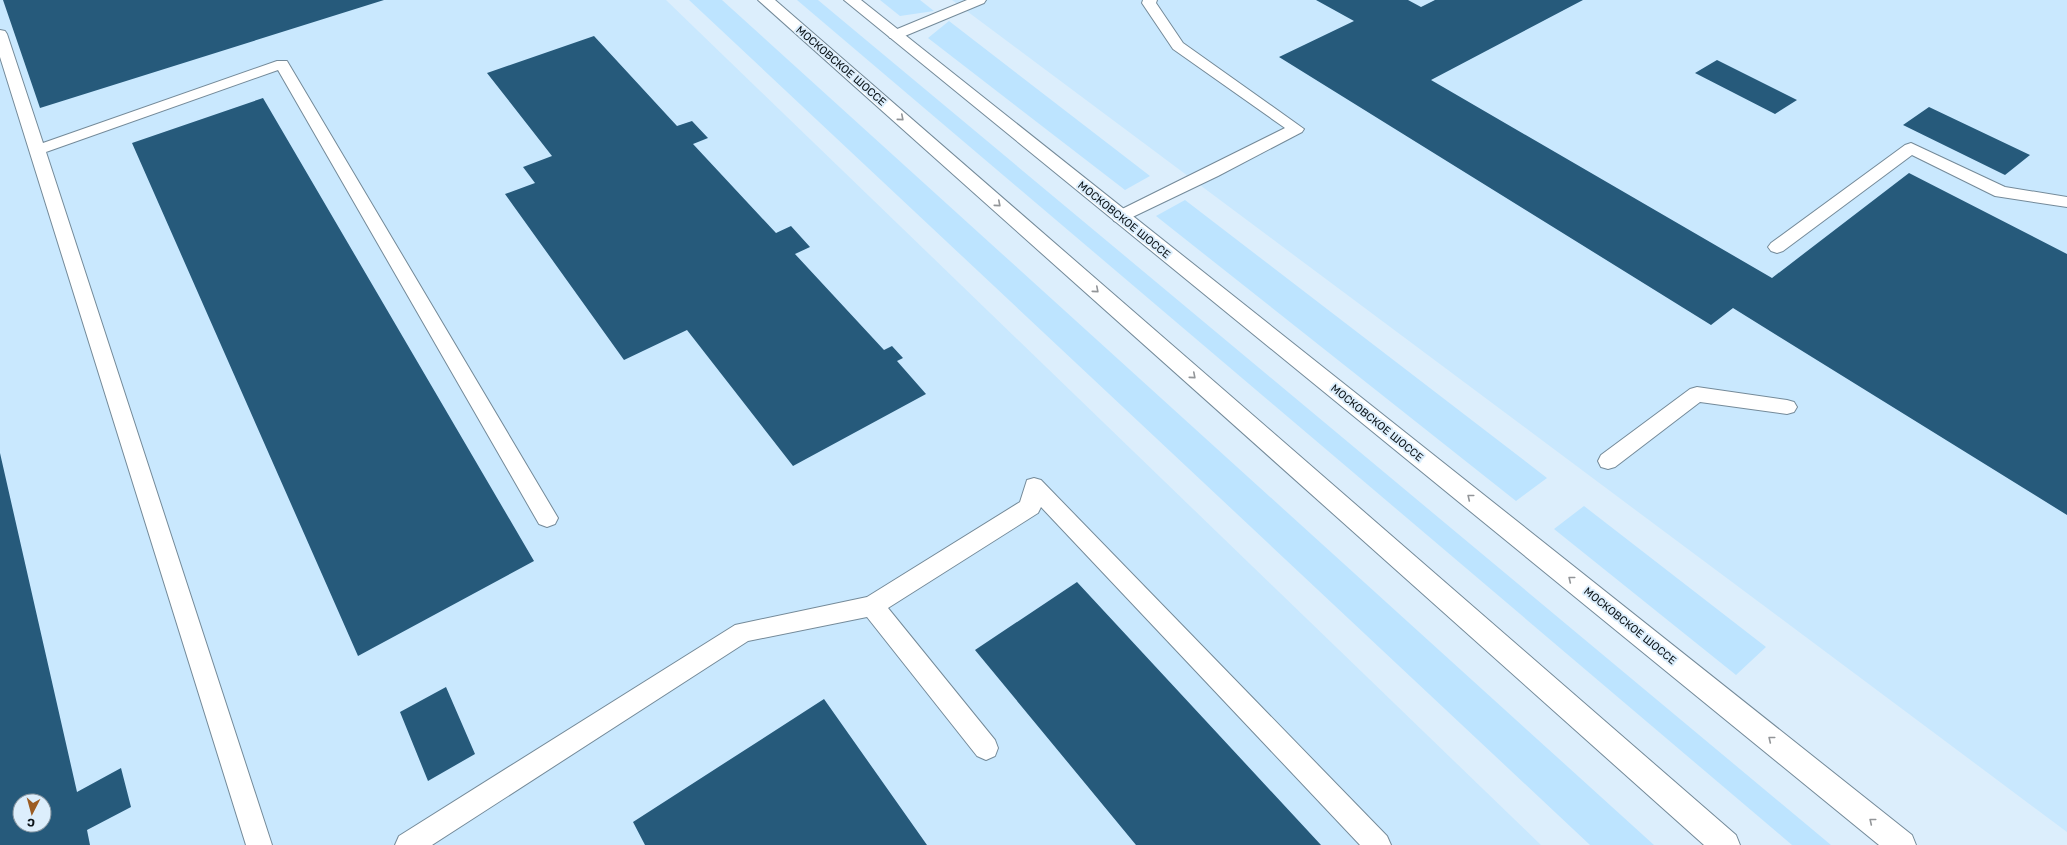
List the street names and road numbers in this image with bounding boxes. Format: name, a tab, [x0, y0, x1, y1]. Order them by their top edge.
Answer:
street label: МОСКОВСКОЕ ШОССЕ	[793, 23, 889, 109]
street label: МОСКОВСКОЕ ШОССЕ	[1075, 179, 1173, 261]
street label: МОСКОВСКОЕ ШОССЕ	[1328, 382, 1426, 464]
street label: МОСКОВСКОЕ ШОССЕ	[1581, 585, 1679, 667]

